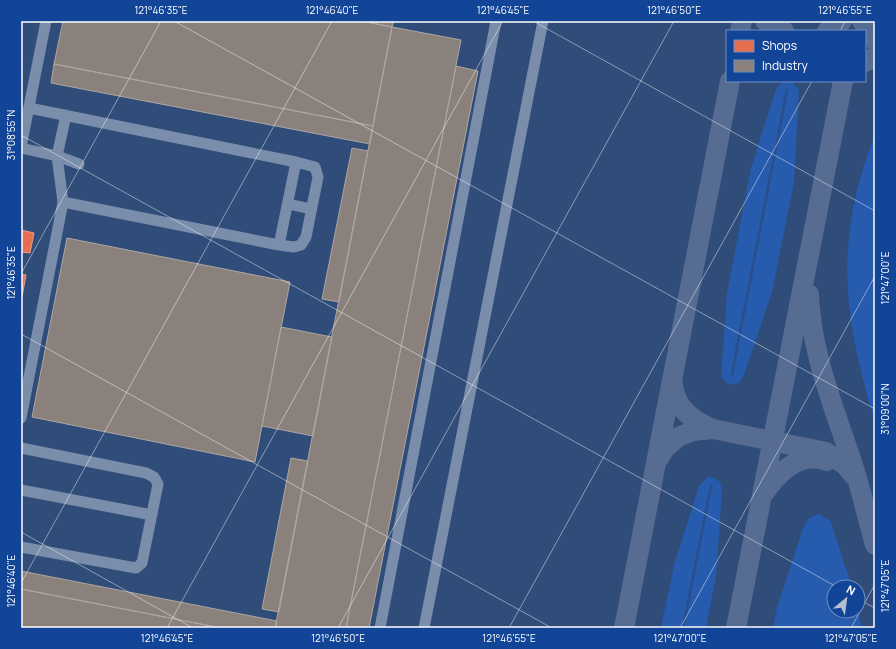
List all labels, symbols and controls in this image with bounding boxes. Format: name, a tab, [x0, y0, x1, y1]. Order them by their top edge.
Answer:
text: 121°46'35"E	[134, 3, 188, 17]
text: 121°46'40"E	[306, 3, 359, 17]
text: 121°46'45"E	[477, 3, 529, 17]
text: 121°46'50"E	[647, 3, 701, 17]
text: 121°46'55"E	[818, 3, 872, 17]
legend	[726, 30, 866, 82]
text: Shops	[762, 37, 797, 54]
text: Industry	[762, 57, 808, 74]
text: 31°08'55"N	[4, 110, 18, 160]
text: 121°46'35"E	[4, 246, 18, 300]
text: 121°47'00"E	[878, 251, 892, 304]
text: 31°09'00"N	[878, 383, 892, 435]
text: 121°46'40"E	[4, 554, 18, 607]
text: 121°47'05"E	[878, 559, 892, 612]
north arrow	[826, 579, 866, 619]
text: N	[844, 581, 858, 598]
text: 121°46'45"E	[141, 631, 193, 645]
text: 121°46'50"E	[311, 631, 365, 645]
text: 121°46'55"E	[482, 631, 536, 645]
text: 121°47'00"E	[654, 631, 707, 645]
text: 121°47'05"E	[825, 631, 878, 645]

